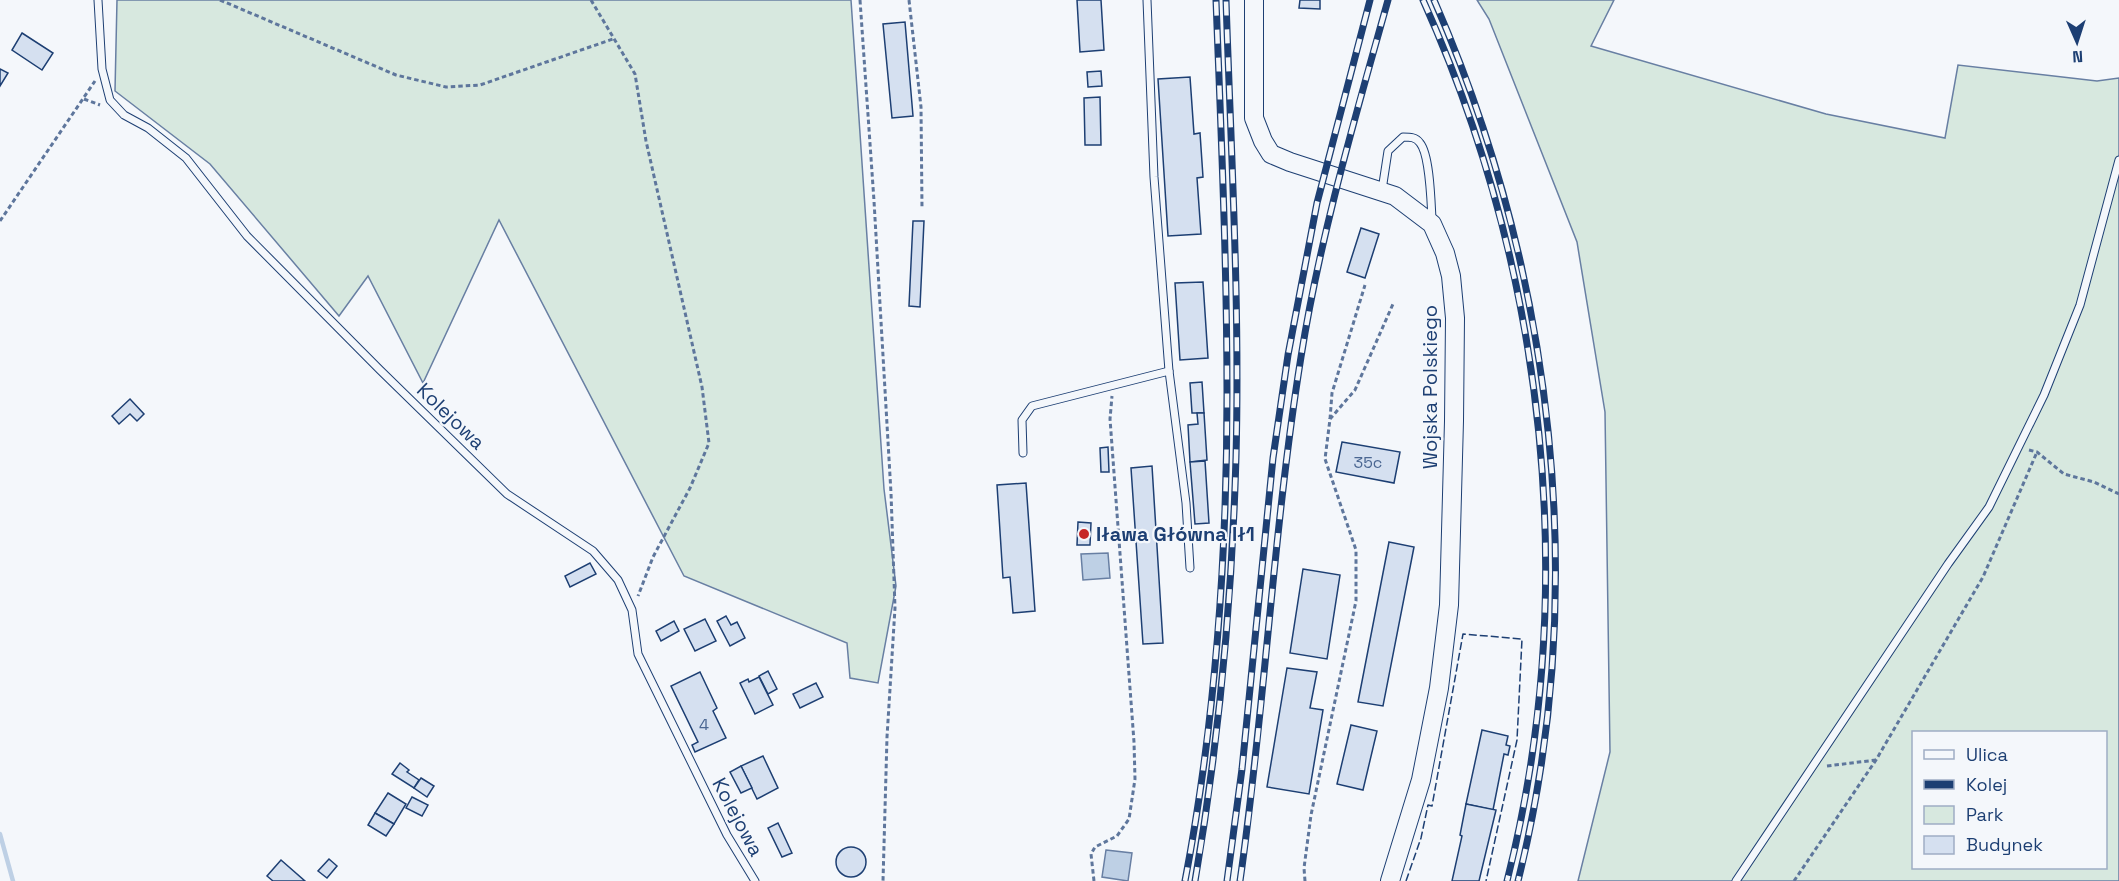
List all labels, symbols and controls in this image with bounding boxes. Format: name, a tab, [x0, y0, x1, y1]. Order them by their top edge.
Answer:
north arrow	[2047, 12, 2107, 72]
text: N	[2072, 46, 2084, 67]
street label: Wojska Polskiego	[1417, 305, 1443, 469]
street label: Kolejowa	[411, 377, 491, 455]
house number: 35c	[1354, 452, 1382, 473]
place label: Iława Główna Ił1	[1096, 521, 1255, 547]
marker: Iława Główna Ił1	[1077, 527, 1091, 541]
house number: 4	[699, 714, 709, 735]
legend	[1912, 731, 2107, 869]
text: Ulica	[1966, 743, 2008, 766]
street label: Kolejowa	[706, 773, 770, 861]
text: Kolej	[1966, 773, 2007, 796]
text: Park	[1966, 803, 2004, 826]
text: Budynek	[1966, 833, 2043, 856]

